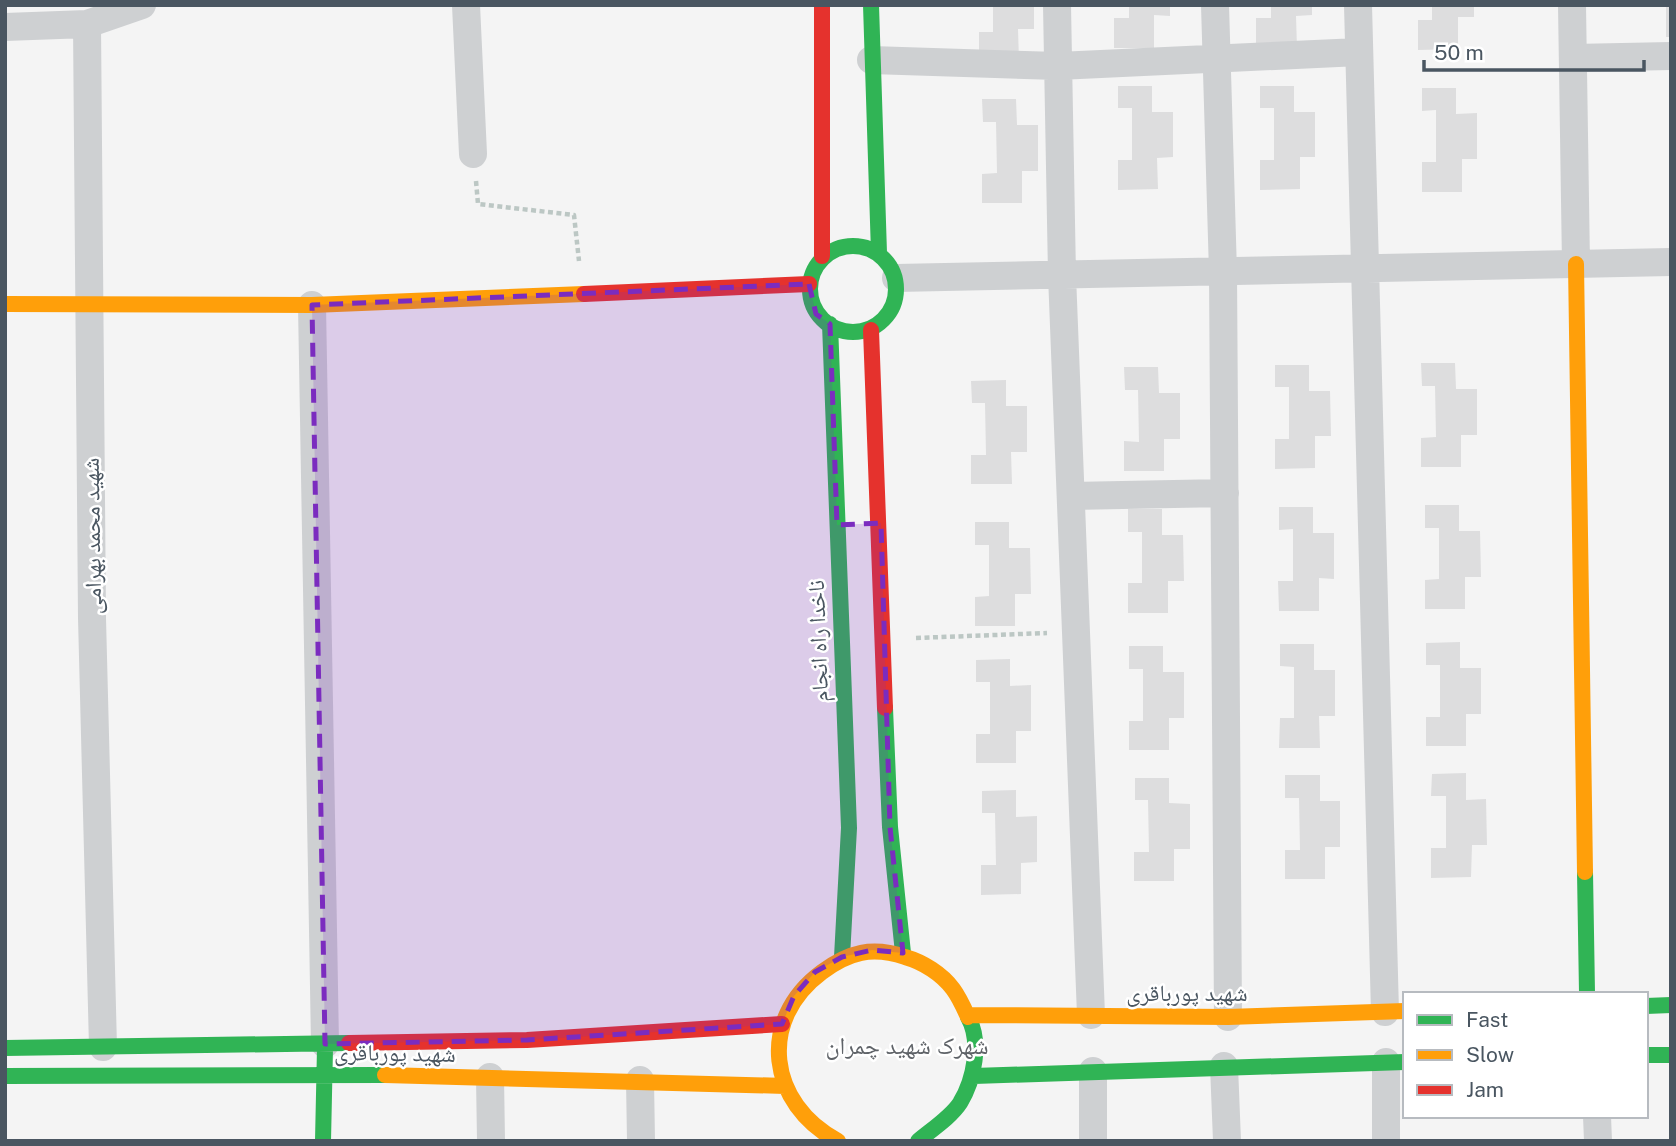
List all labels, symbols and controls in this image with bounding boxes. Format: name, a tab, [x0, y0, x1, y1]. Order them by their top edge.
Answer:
scale bar	[1424, 28, 1644, 72]
text: 50 m	[1434, 40, 1484, 65]
street label: شهید محمد بهرامی	[77, 457, 107, 615]
street label: ناخدا راه انجام	[802, 579, 836, 703]
street label: شهید پورباقری	[1126, 979, 1248, 1007]
legend	[1403, 992, 1648, 1118]
text: Fast	[1466, 1007, 1508, 1032]
district label: شهرک شهید چمران	[825, 1031, 989, 1060]
street label: شهید پورباقری	[334, 1038, 456, 1068]
text: Slow	[1466, 1042, 1514, 1067]
text: Jam	[1466, 1077, 1504, 1102]

